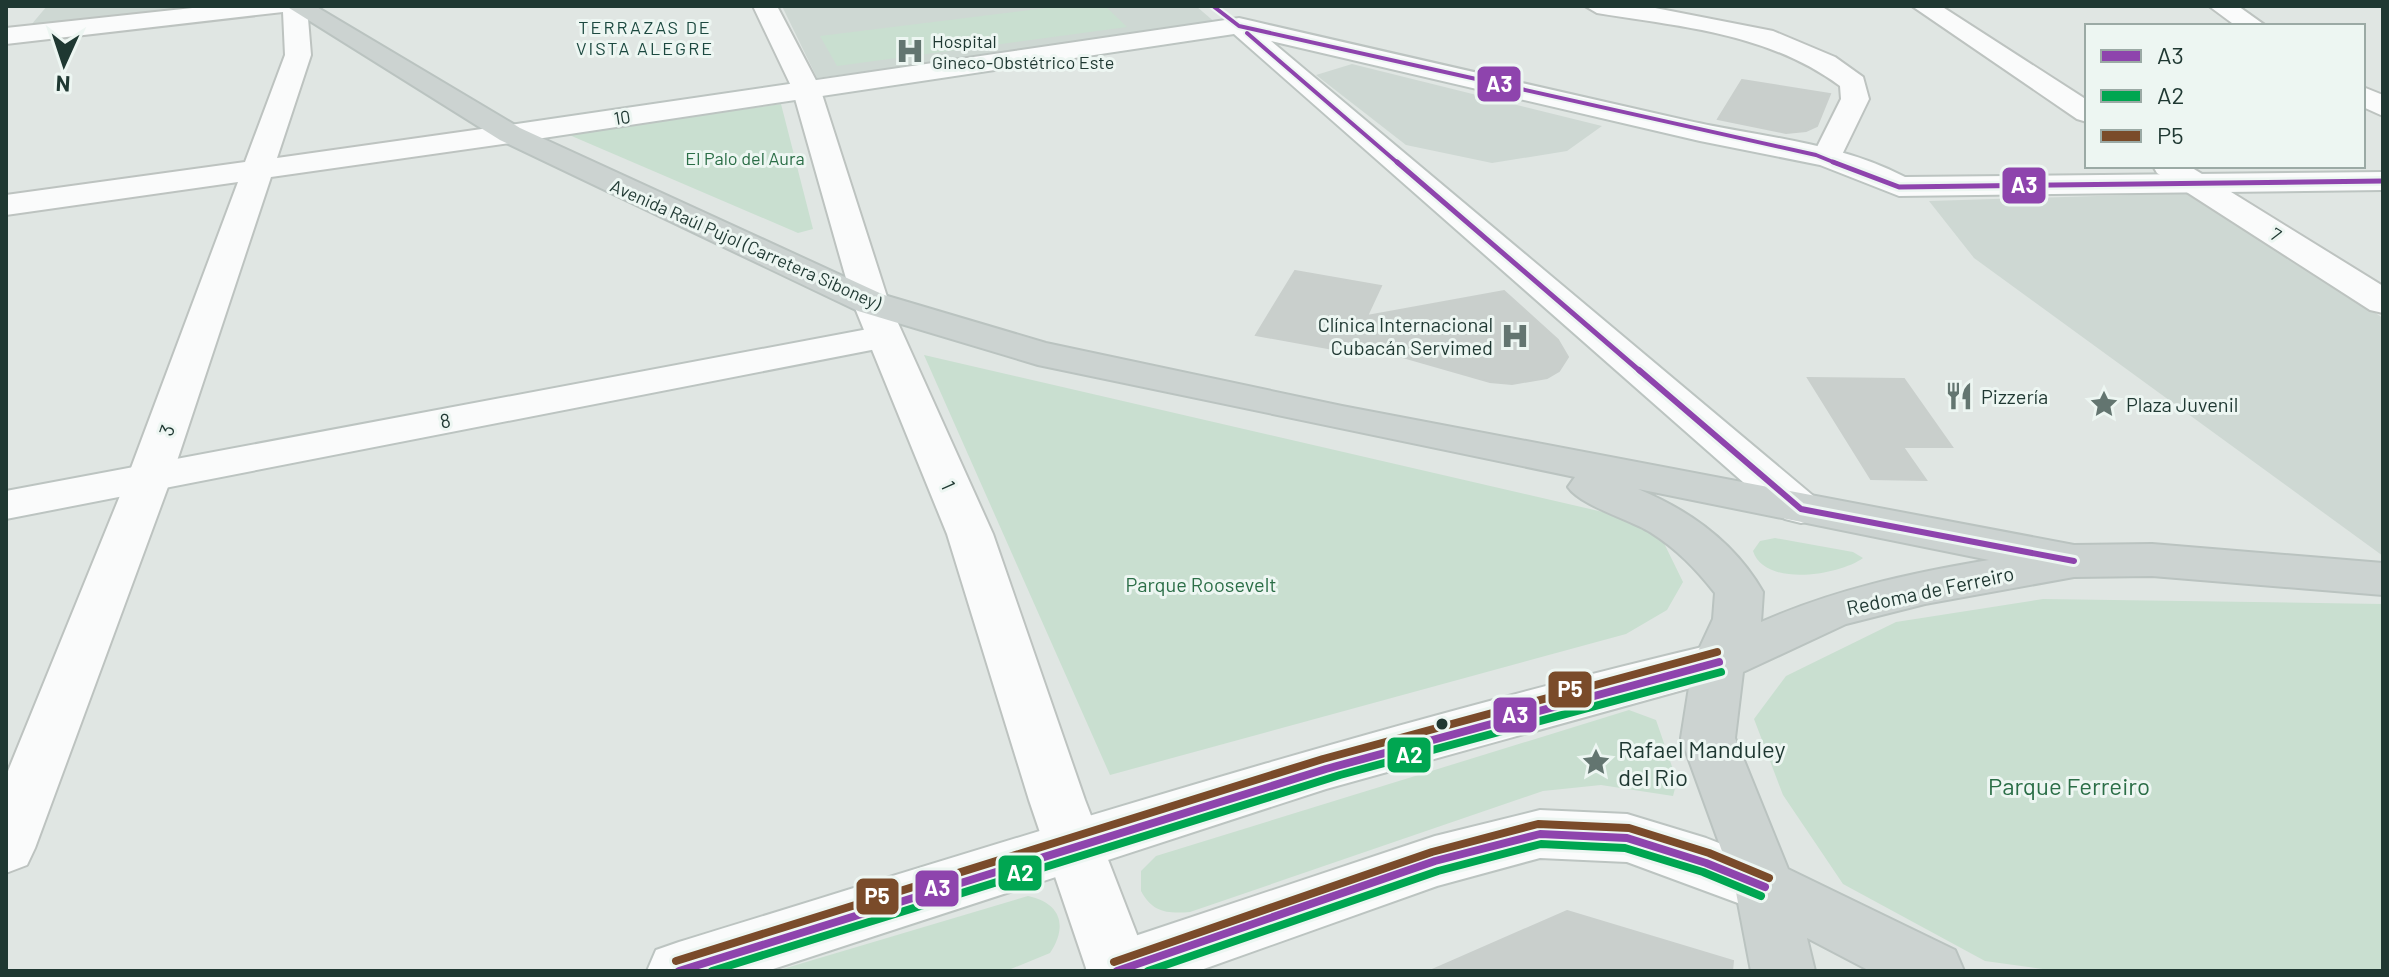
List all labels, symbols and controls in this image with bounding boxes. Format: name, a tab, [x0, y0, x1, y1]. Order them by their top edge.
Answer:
district label: TERRAZAS DE VISTA ALEGRE	[576, 16, 714, 59]
north arrow	[24, 24, 104, 104]
legend	[2085, 24, 2365, 168]
place label: Hospital Gineco-Obstétrico Este	[932, 30, 1114, 73]
hospital icon: Hospital Gineco-Obstétrico Este	[895, 36, 925, 66]
text: A3	[2157, 40, 2184, 69]
line badge: A3	[1476, 65, 1522, 103]
text: A3	[1486, 70, 1512, 96]
text: N	[55, 72, 71, 98]
text: A2	[2157, 80, 2184, 109]
street label: 10	[612, 105, 632, 129]
text: P5	[2157, 120, 2184, 149]
park label: El Palo del Aura	[685, 147, 805, 169]
line badge: A3	[2001, 166, 2047, 205]
text: A3	[2011, 171, 2037, 197]
street label: Avenida Raúl Pujol (Carretera Siboney)	[607, 174, 885, 314]
street label: 7	[2267, 222, 2286, 246]
place label: Clínica Internacional Cubacán Servimed	[1318, 312, 1493, 359]
hospital icon: Clínica Internacional Cubacán Servimed	[1500, 321, 1530, 351]
restaurant icon: Pizzería	[1944, 381, 1974, 411]
place label: Pizzería	[1981, 384, 2048, 408]
place icon: Plaza Juvenil	[2089, 389, 2119, 419]
place label: Plaza Juvenil	[2126, 392, 2238, 416]
street label: 8	[438, 407, 452, 433]
street label: 3	[153, 421, 179, 439]
street label: 1	[937, 477, 961, 493]
street label: Redoma de Ferreiro	[1844, 561, 2016, 619]
park label: Parque Roosevelt	[1125, 572, 1277, 596]
line badge: P5	[1547, 670, 1593, 709]
text: P5	[1558, 675, 1583, 701]
line badge: A3	[1492, 696, 1538, 734]
text: A3	[1502, 701, 1528, 727]
unlabelled marker	[1434, 716, 1450, 732]
place label: Rafael Manduley del Rio	[1618, 734, 1786, 791]
line badge: A2	[1386, 736, 1432, 774]
text: A2	[1395, 741, 1423, 767]
place icon: Rafael Manduley del Rio	[1581, 747, 1611, 777]
park label: Parque Ferreiro	[1988, 771, 2150, 800]
line badge: A2	[997, 854, 1043, 892]
text: A2	[1006, 859, 1034, 885]
line badge: A3	[914, 869, 960, 908]
text: A3	[924, 874, 950, 900]
line badge: P5	[855, 877, 900, 916]
text: P5	[865, 882, 890, 908]

